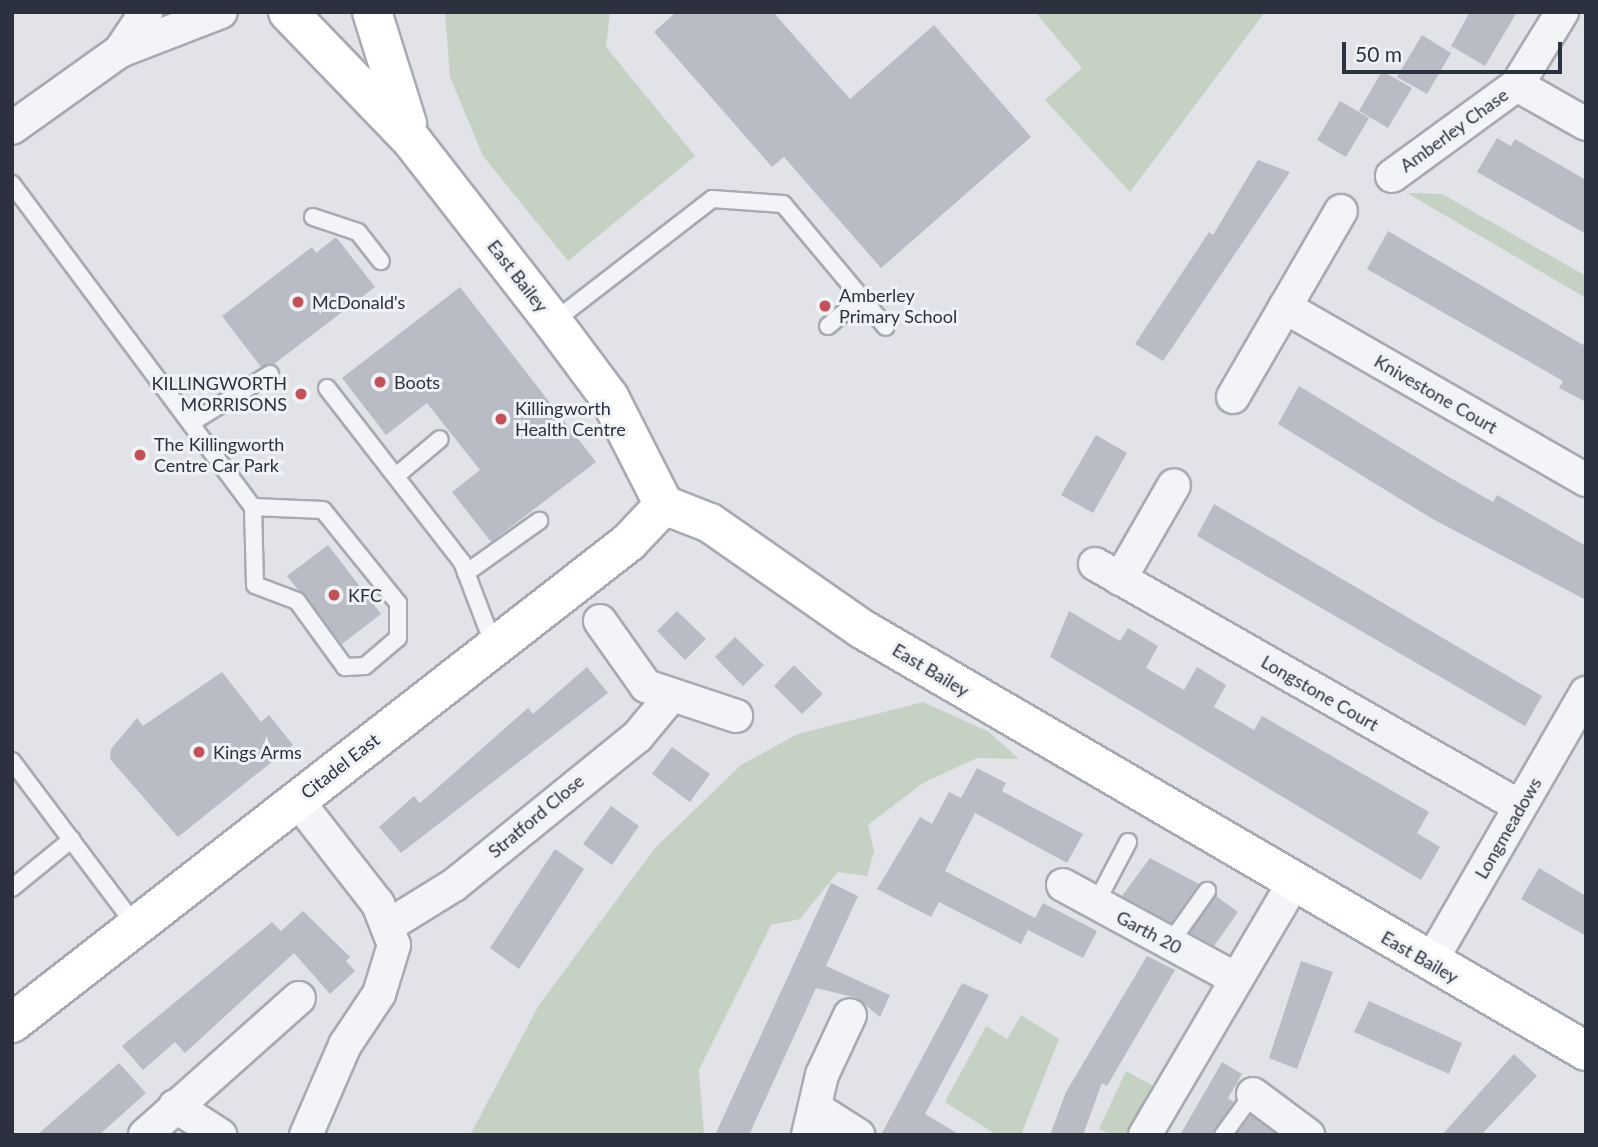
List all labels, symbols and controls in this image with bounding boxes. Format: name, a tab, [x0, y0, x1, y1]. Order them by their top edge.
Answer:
scale bar	[1346, 28, 1566, 72]
text: 50 m	[1355, 41, 1402, 66]
street label: Amberley Chase	[1396, 83, 1512, 177]
street label: East Bailey	[483, 236, 553, 316]
place label: Amberley Primary School	[839, 285, 958, 328]
place label: McDonald's	[312, 291, 405, 313]
marker: McDonald's	[290, 294, 306, 310]
marker: Amberley Primary School	[817, 298, 833, 314]
street label: Knivestone Court	[1371, 350, 1501, 438]
place label: Boots	[394, 371, 440, 393]
place label: KILLINGWORTH MORRISONS	[152, 373, 287, 416]
marker: Boots	[372, 374, 388, 390]
marker: KILLINGWORTH MORRISONS	[293, 386, 309, 402]
place label: Killingworth Health Centre	[515, 398, 626, 440]
marker: Killingworth Health Centre	[493, 411, 509, 427]
place label: The Killingworth Centre Car Park	[154, 434, 284, 476]
marker: The Killingworth Centre Car Park	[132, 447, 148, 463]
place label: KFC	[348, 584, 382, 606]
marker: KFC	[326, 587, 342, 603]
street label: East Bailey	[889, 639, 973, 701]
street label: Longstone Court	[1258, 651, 1382, 735]
street label: Citadel East	[296, 729, 384, 803]
place label: Kings Arms	[213, 741, 302, 763]
marker: Kings Arms	[191, 744, 207, 760]
street label: Stratford Close	[484, 770, 588, 862]
street label: Longmeadows	[1470, 773, 1546, 883]
street label: Garth 20	[1113, 906, 1185, 958]
street label: East Bailey	[1378, 926, 1462, 988]

